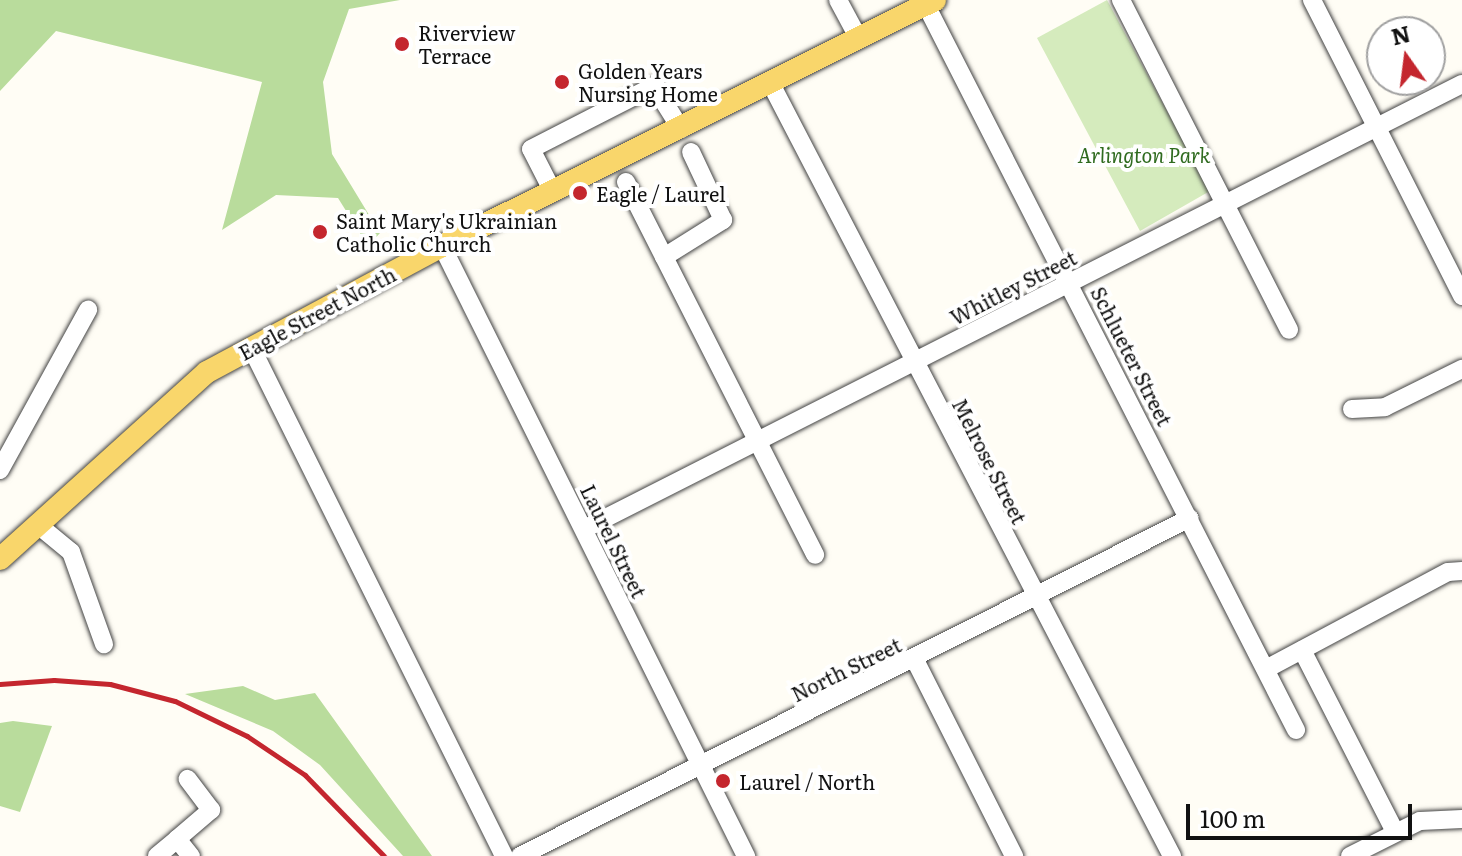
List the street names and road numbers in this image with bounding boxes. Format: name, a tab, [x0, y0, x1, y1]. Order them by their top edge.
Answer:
street label: Whitley Street	[946, 245, 1080, 329]
street label: Eagle Street North	[234, 261, 400, 365]
street label: Schlueter Street	[1087, 282, 1177, 430]
street label: Melrose Street	[948, 394, 1032, 528]
street label: Laurel Street	[576, 480, 652, 602]
street label: North Street	[787, 632, 905, 706]

